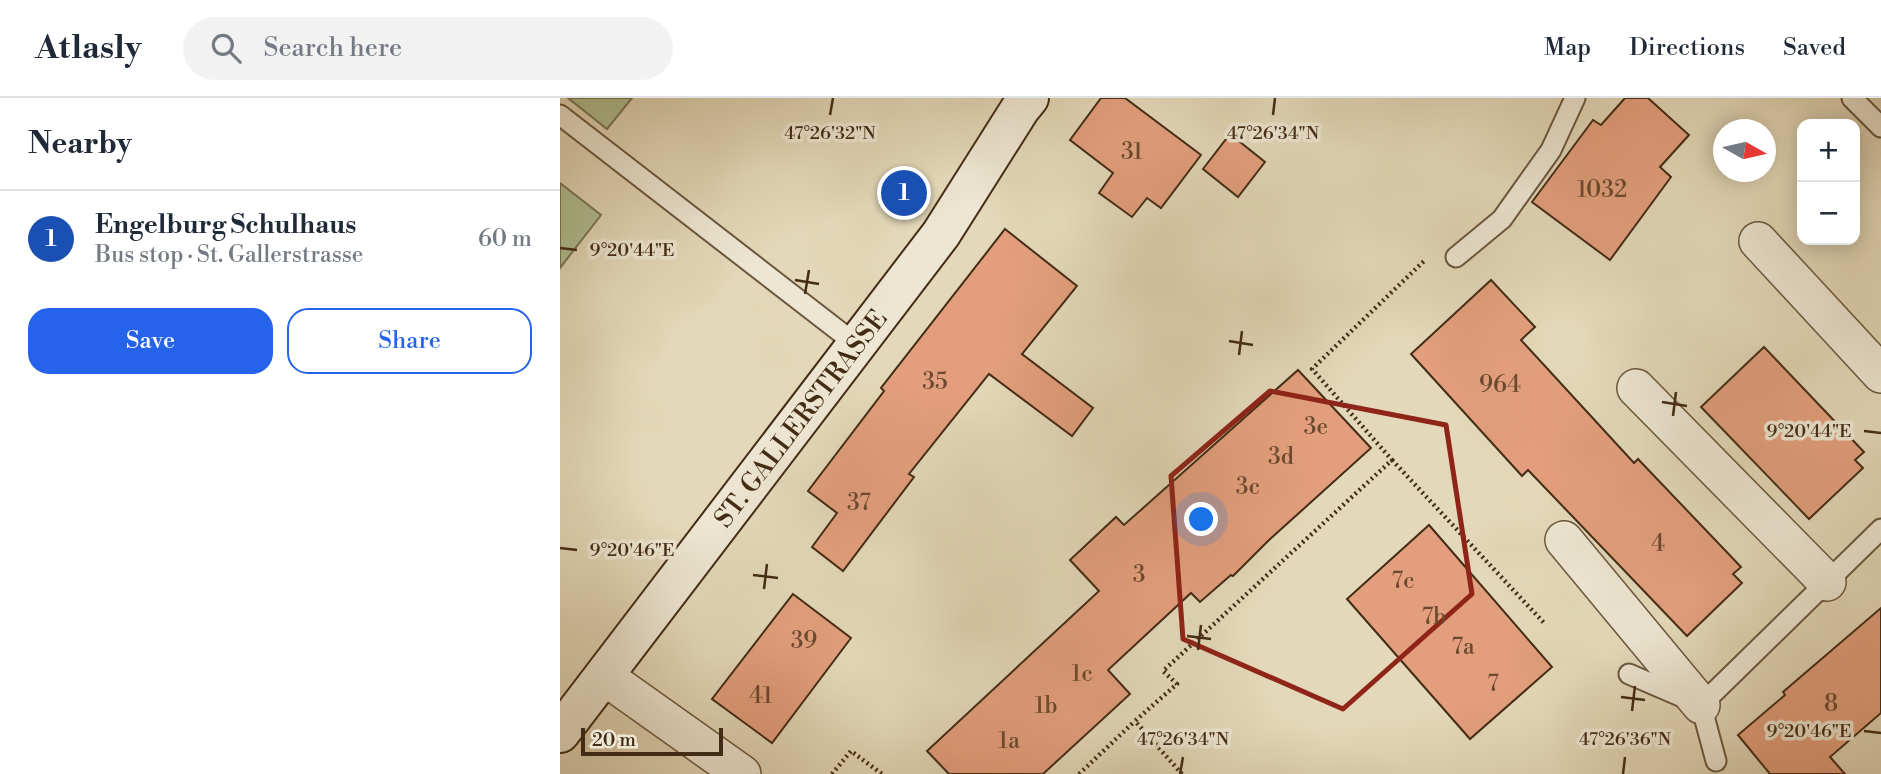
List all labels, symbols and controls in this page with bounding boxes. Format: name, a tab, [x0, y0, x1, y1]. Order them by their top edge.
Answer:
search box	[183, 17, 673, 80]
text: Atlasly	[35, 28, 141, 69]
icon: search	[207, 29, 245, 67]
text: Search here	[263, 32, 402, 64]
text: Map	[1544, 33, 1591, 63]
text: Directions	[1629, 33, 1745, 63]
text: Saved	[1783, 33, 1846, 63]
north arrow	[1713, 119, 1776, 182]
map controls	[1797, 119, 1860, 245]
button: +	[1797, 119, 1860, 182]
text: 47°26'32"N	[784, 122, 876, 145]
text: 47°26'34"N	[1227, 122, 1320, 145]
text: Nearby	[28, 125, 132, 163]
house number: 31	[1121, 138, 1143, 166]
pin: 1	[881, 167, 927, 219]
house number: 1032	[1577, 176, 1627, 204]
button: −	[1797, 182, 1860, 245]
text: Engelburg Schulhaus	[95, 209, 356, 241]
text: 1	[45, 225, 57, 253]
text: 60 m	[478, 225, 532, 253]
text: 9°20'44"E	[590, 239, 675, 262]
text: Bus stop · St. Gallerstrasse	[95, 241, 363, 269]
street label: ST. GALLERSTRASSE	[708, 304, 894, 534]
button: Save	[28, 308, 273, 374]
button: Share	[287, 308, 532, 374]
house number: 35	[922, 368, 948, 396]
house number: 964	[1479, 371, 1521, 399]
house number: 3e	[1304, 413, 1328, 441]
text: 9°20'44"E	[1767, 420, 1852, 443]
house number: 3d	[1268, 443, 1294, 471]
house number: 3c	[1236, 473, 1260, 501]
house number: 37	[847, 489, 871, 517]
your location	[1184, 502, 1218, 536]
house number: 4	[1651, 530, 1665, 558]
text: 9°20'46"E	[590, 539, 674, 562]
house number: 3	[1133, 561, 1145, 589]
house number: 7c	[1391, 567, 1415, 595]
house number: 7b	[1422, 603, 1446, 631]
house number: 39	[791, 627, 817, 655]
house number: 7a	[1451, 633, 1475, 661]
house number: 1c	[1071, 660, 1093, 688]
house number: 7	[1487, 670, 1499, 698]
house number: 41	[749, 682, 773, 710]
house number: 8	[1824, 690, 1838, 718]
house number: 1b	[1034, 692, 1058, 720]
text: 9°20'46"E	[1767, 720, 1851, 743]
scale bar	[581, 725, 723, 757]
house number: 1a	[998, 727, 1020, 755]
text: 20 m	[592, 728, 636, 752]
text: 47°26'34"N	[1137, 728, 1230, 751]
text: 47°26'36"N	[1579, 728, 1672, 751]

